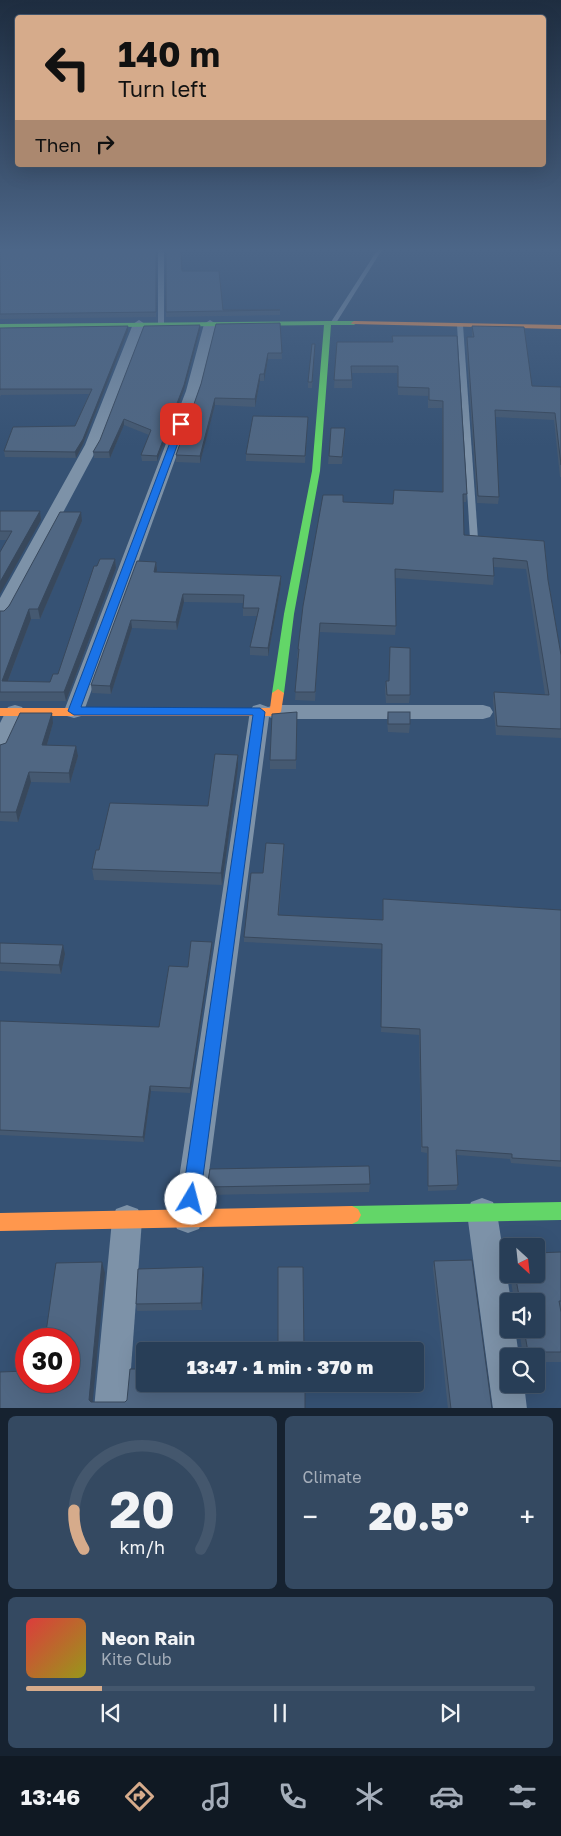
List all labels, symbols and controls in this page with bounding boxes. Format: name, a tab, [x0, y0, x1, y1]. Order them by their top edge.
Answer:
text: 140 m	[118, 33, 220, 75]
icon: left	[35, 35, 100, 100]
text: Turn left	[118, 75, 207, 102]
icon: right	[91, 130, 119, 158]
text: Then	[35, 133, 81, 156]
pin	[160, 403, 202, 445]
icon: arrive	[167, 410, 195, 438]
position arrow	[164, 1172, 216, 1224]
north arrow	[500, 1238, 545, 1282]
map controls	[500, 1238, 545, 1393]
button: sound	[500, 1293, 545, 1338]
speed limit sign: 30	[15, 1328, 80, 1393]
button: search	[500, 1348, 545, 1393]
text: 13:47 · 1 min · 370 m	[187, 1355, 373, 1378]
text: Climate	[303, 1467, 362, 1487]
text: 20	[109, 1477, 175, 1539]
text: 20.5°	[369, 1493, 469, 1538]
text: −	[303, 1500, 318, 1533]
text: +	[520, 1500, 535, 1533]
text: km/h	[120, 1536, 165, 1558]
text: Neon Rain	[101, 1626, 195, 1649]
text: Kite Club	[101, 1649, 172, 1669]
icon: previous	[97, 1699, 125, 1727]
icon: pause	[266, 1699, 294, 1727]
icon: next	[436, 1699, 464, 1727]
icon: directions	[122, 1779, 157, 1814]
icon: music	[199, 1779, 234, 1814]
icon: phone	[275, 1779, 310, 1814]
icon: climate	[352, 1779, 387, 1814]
icon: car	[429, 1779, 464, 1814]
icon: filters	[505, 1779, 540, 1814]
text: 13:46	[21, 1783, 80, 1810]

